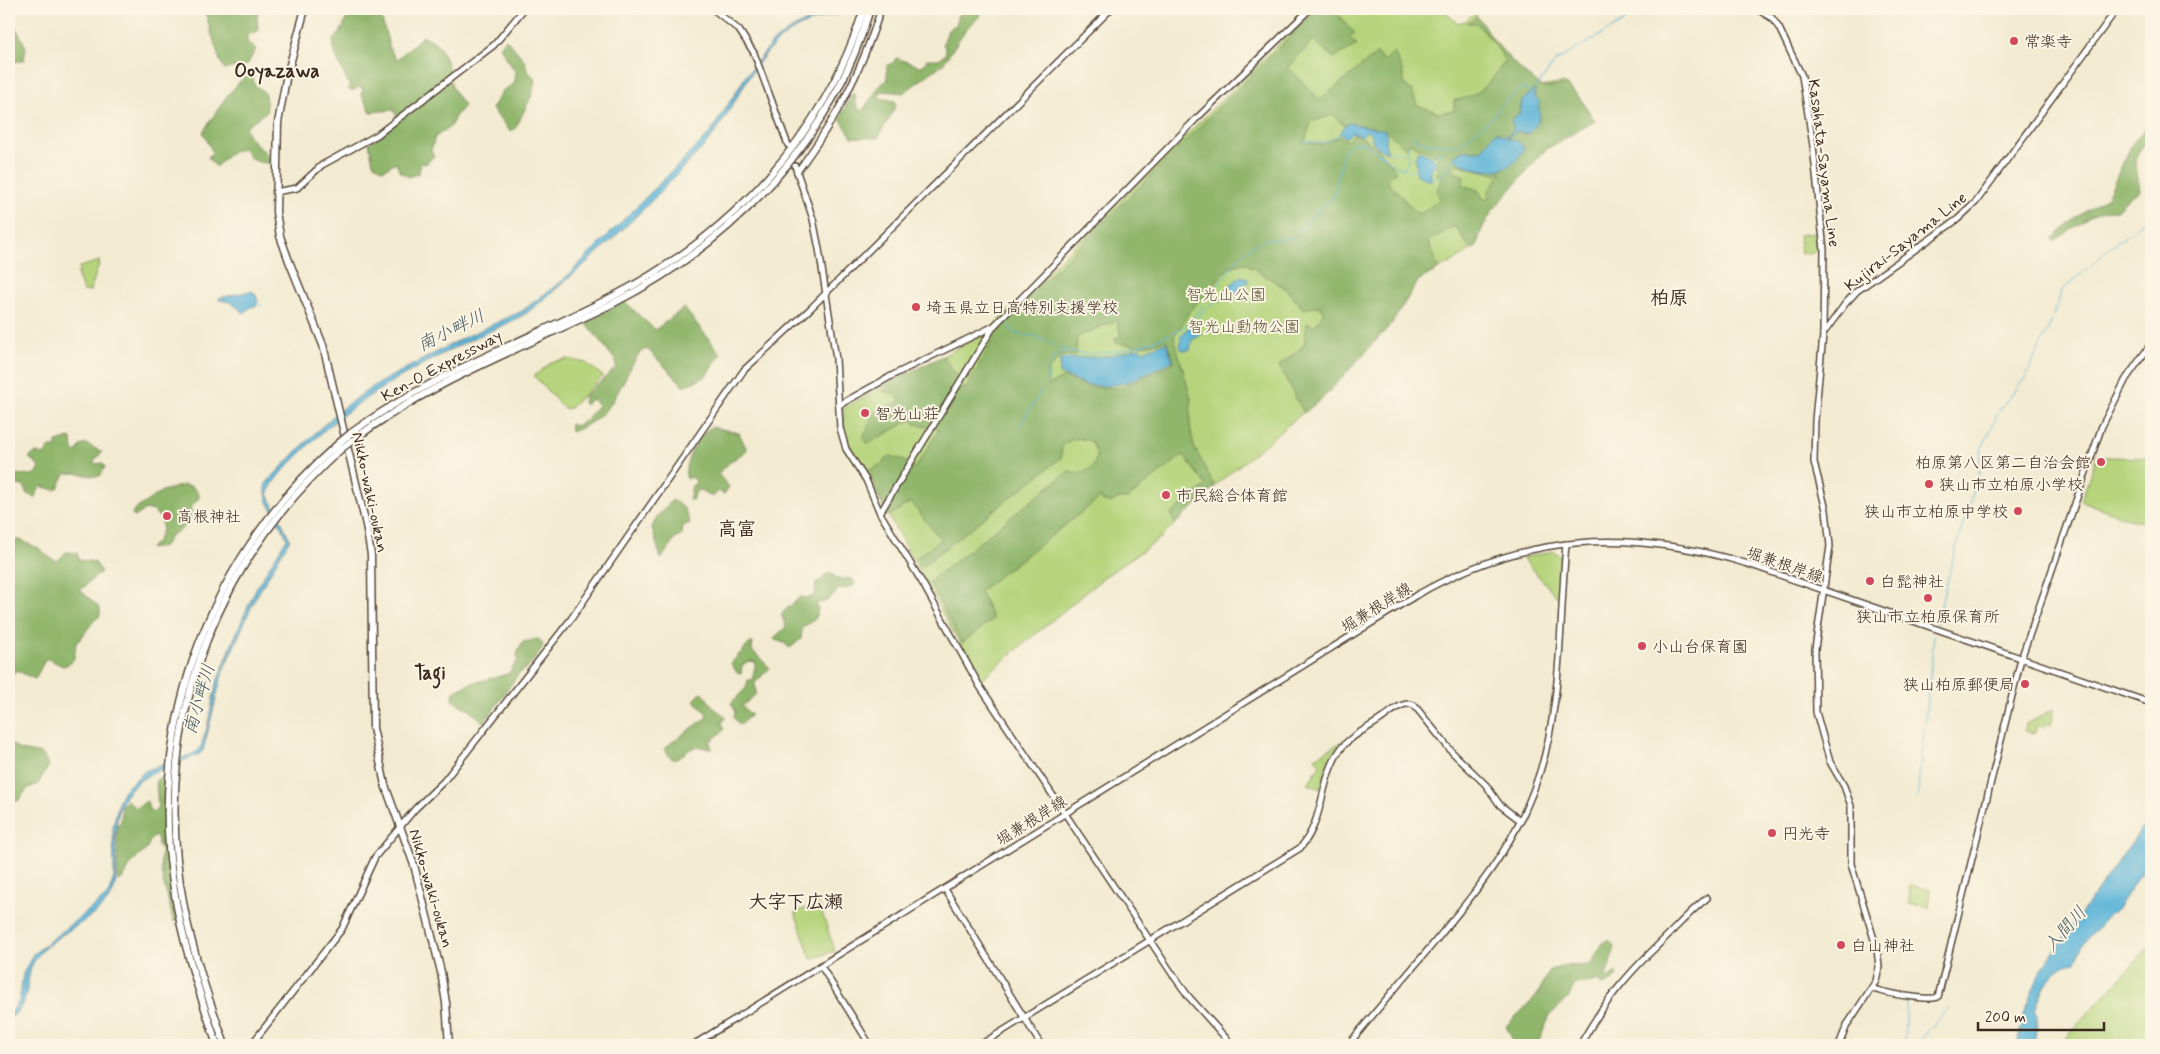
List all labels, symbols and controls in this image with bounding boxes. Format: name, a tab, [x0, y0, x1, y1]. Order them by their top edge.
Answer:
place label: 常楽寺	[2024, 32, 2072, 53]
marker: 常楽寺	[2008, 35, 2020, 47]
district label: Ooyazawa	[234, 59, 320, 85]
street label: Kasahata-Sayama Line	[1803, 78, 1844, 248]
street label: Kujirai-Sayama Line	[1840, 188, 1971, 297]
park label: 智光山公園	[1186, 285, 1266, 306]
district label: 柏原	[1650, 286, 1688, 311]
place label: 埼玉県立日高特別支援学校	[926, 298, 1118, 319]
marker: 埼玉県立日高特別支援学校	[910, 301, 922, 313]
water label: 南小畔川	[414, 304, 489, 357]
park label: 智光山動物公園	[1188, 317, 1300, 338]
street label: Ken-O Expressway	[378, 326, 506, 407]
place label: 智光山荘	[875, 404, 939, 425]
marker: 智光山荘	[859, 407, 871, 419]
street label: Nikko-waki-oukan	[347, 430, 393, 555]
place label: 柏原第八区第二自治会館	[1915, 453, 2091, 474]
marker: 柏原第八区第二自治会館	[2095, 456, 2107, 468]
place label: 狭山市立柏原小学校	[1939, 475, 2083, 496]
marker: 狭山市立柏原小学校	[1923, 478, 1935, 490]
place label: 市民総合体育館	[1176, 486, 1288, 507]
marker: 市民総合体育館	[1160, 489, 1172, 501]
place label: 狭山市立柏原中学校	[1864, 502, 2008, 523]
marker: 狭山市立柏原中学校	[2012, 505, 2024, 517]
place label: 高根神社	[177, 507, 241, 528]
marker: 高根神社	[161, 510, 173, 522]
district label: 高富	[718, 517, 756, 542]
street label: 堀兼根岸線	[1743, 542, 1826, 588]
place label: 白髭神社	[1880, 572, 1944, 593]
marker: 白髭神社	[1864, 575, 1876, 587]
street label: 堀兼根岸線	[1337, 578, 1416, 638]
marker: 狭山市立柏原保育所	[1922, 592, 1934, 604]
place label: 狭山市立柏原保育所	[1856, 607, 2000, 628]
place label: 小山台保育園	[1652, 637, 1748, 658]
marker: 小山台保育園	[1636, 640, 1648, 652]
water label: 南小畔川	[179, 661, 221, 737]
district label: Tagi	[414, 661, 446, 689]
place label: 狭山柏原郵便局	[1903, 675, 2015, 696]
marker: 狭山柏原郵便局	[2019, 678, 2031, 690]
street label: 堀兼根岸線	[992, 791, 1071, 851]
place label: 円光寺	[1782, 824, 1830, 845]
street label: Nikko-waki-oukan	[404, 827, 458, 950]
marker: 円光寺	[1766, 827, 1778, 839]
district label: 大字下広瀬	[748, 890, 844, 915]
water label: 入間川	[2039, 901, 2093, 958]
place label: 白山神社	[1851, 936, 1915, 957]
marker: 白山神社	[1835, 939, 1847, 951]
scale bar	[1978, 999, 2104, 1031]
text: 200 m	[1985, 1008, 2026, 1028]

